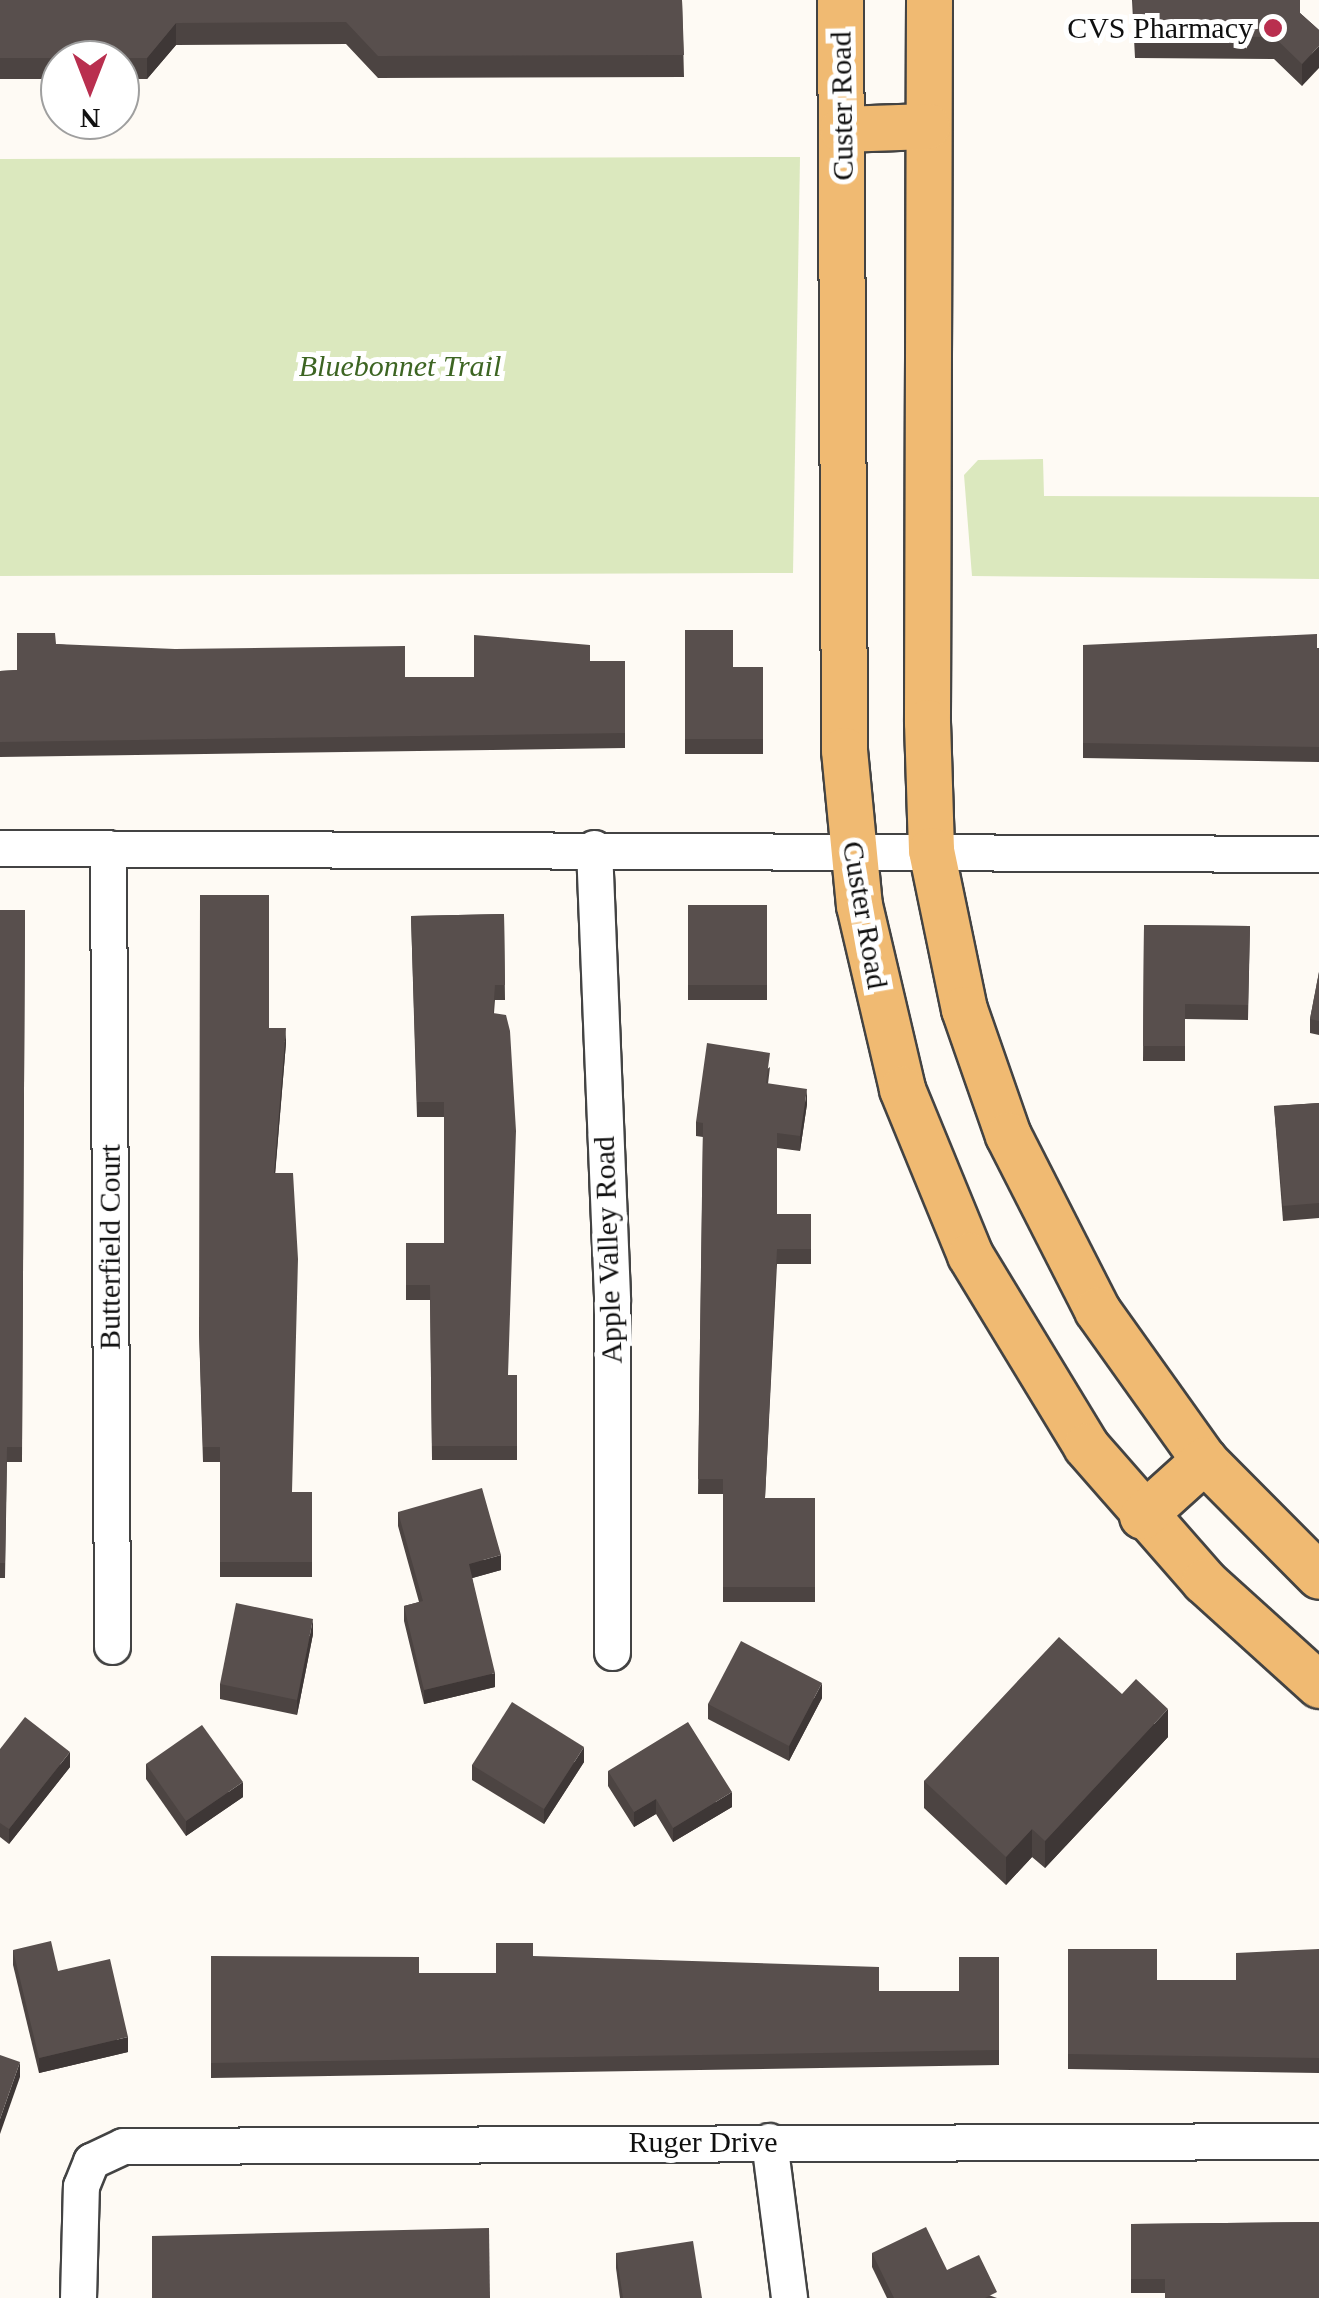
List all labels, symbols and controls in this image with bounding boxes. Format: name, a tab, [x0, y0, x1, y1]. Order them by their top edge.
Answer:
place label: CVS Pharmacy	[1067, 10, 1253, 46]
marker: CVS Pharmacy	[1262, 17, 1284, 39]
street label: Custer Road	[823, 31, 861, 181]
north arrow	[40, 40, 140, 140]
text: N	[80, 103, 100, 134]
park label: Bluebonnet Trail	[299, 348, 501, 384]
street label: Custer Road	[834, 838, 896, 992]
street label: Apple Valley Road	[586, 1135, 630, 1365]
street label: Butterfield Court	[92, 1144, 128, 1350]
street label: Ruger Drive	[628, 2124, 778, 2160]

